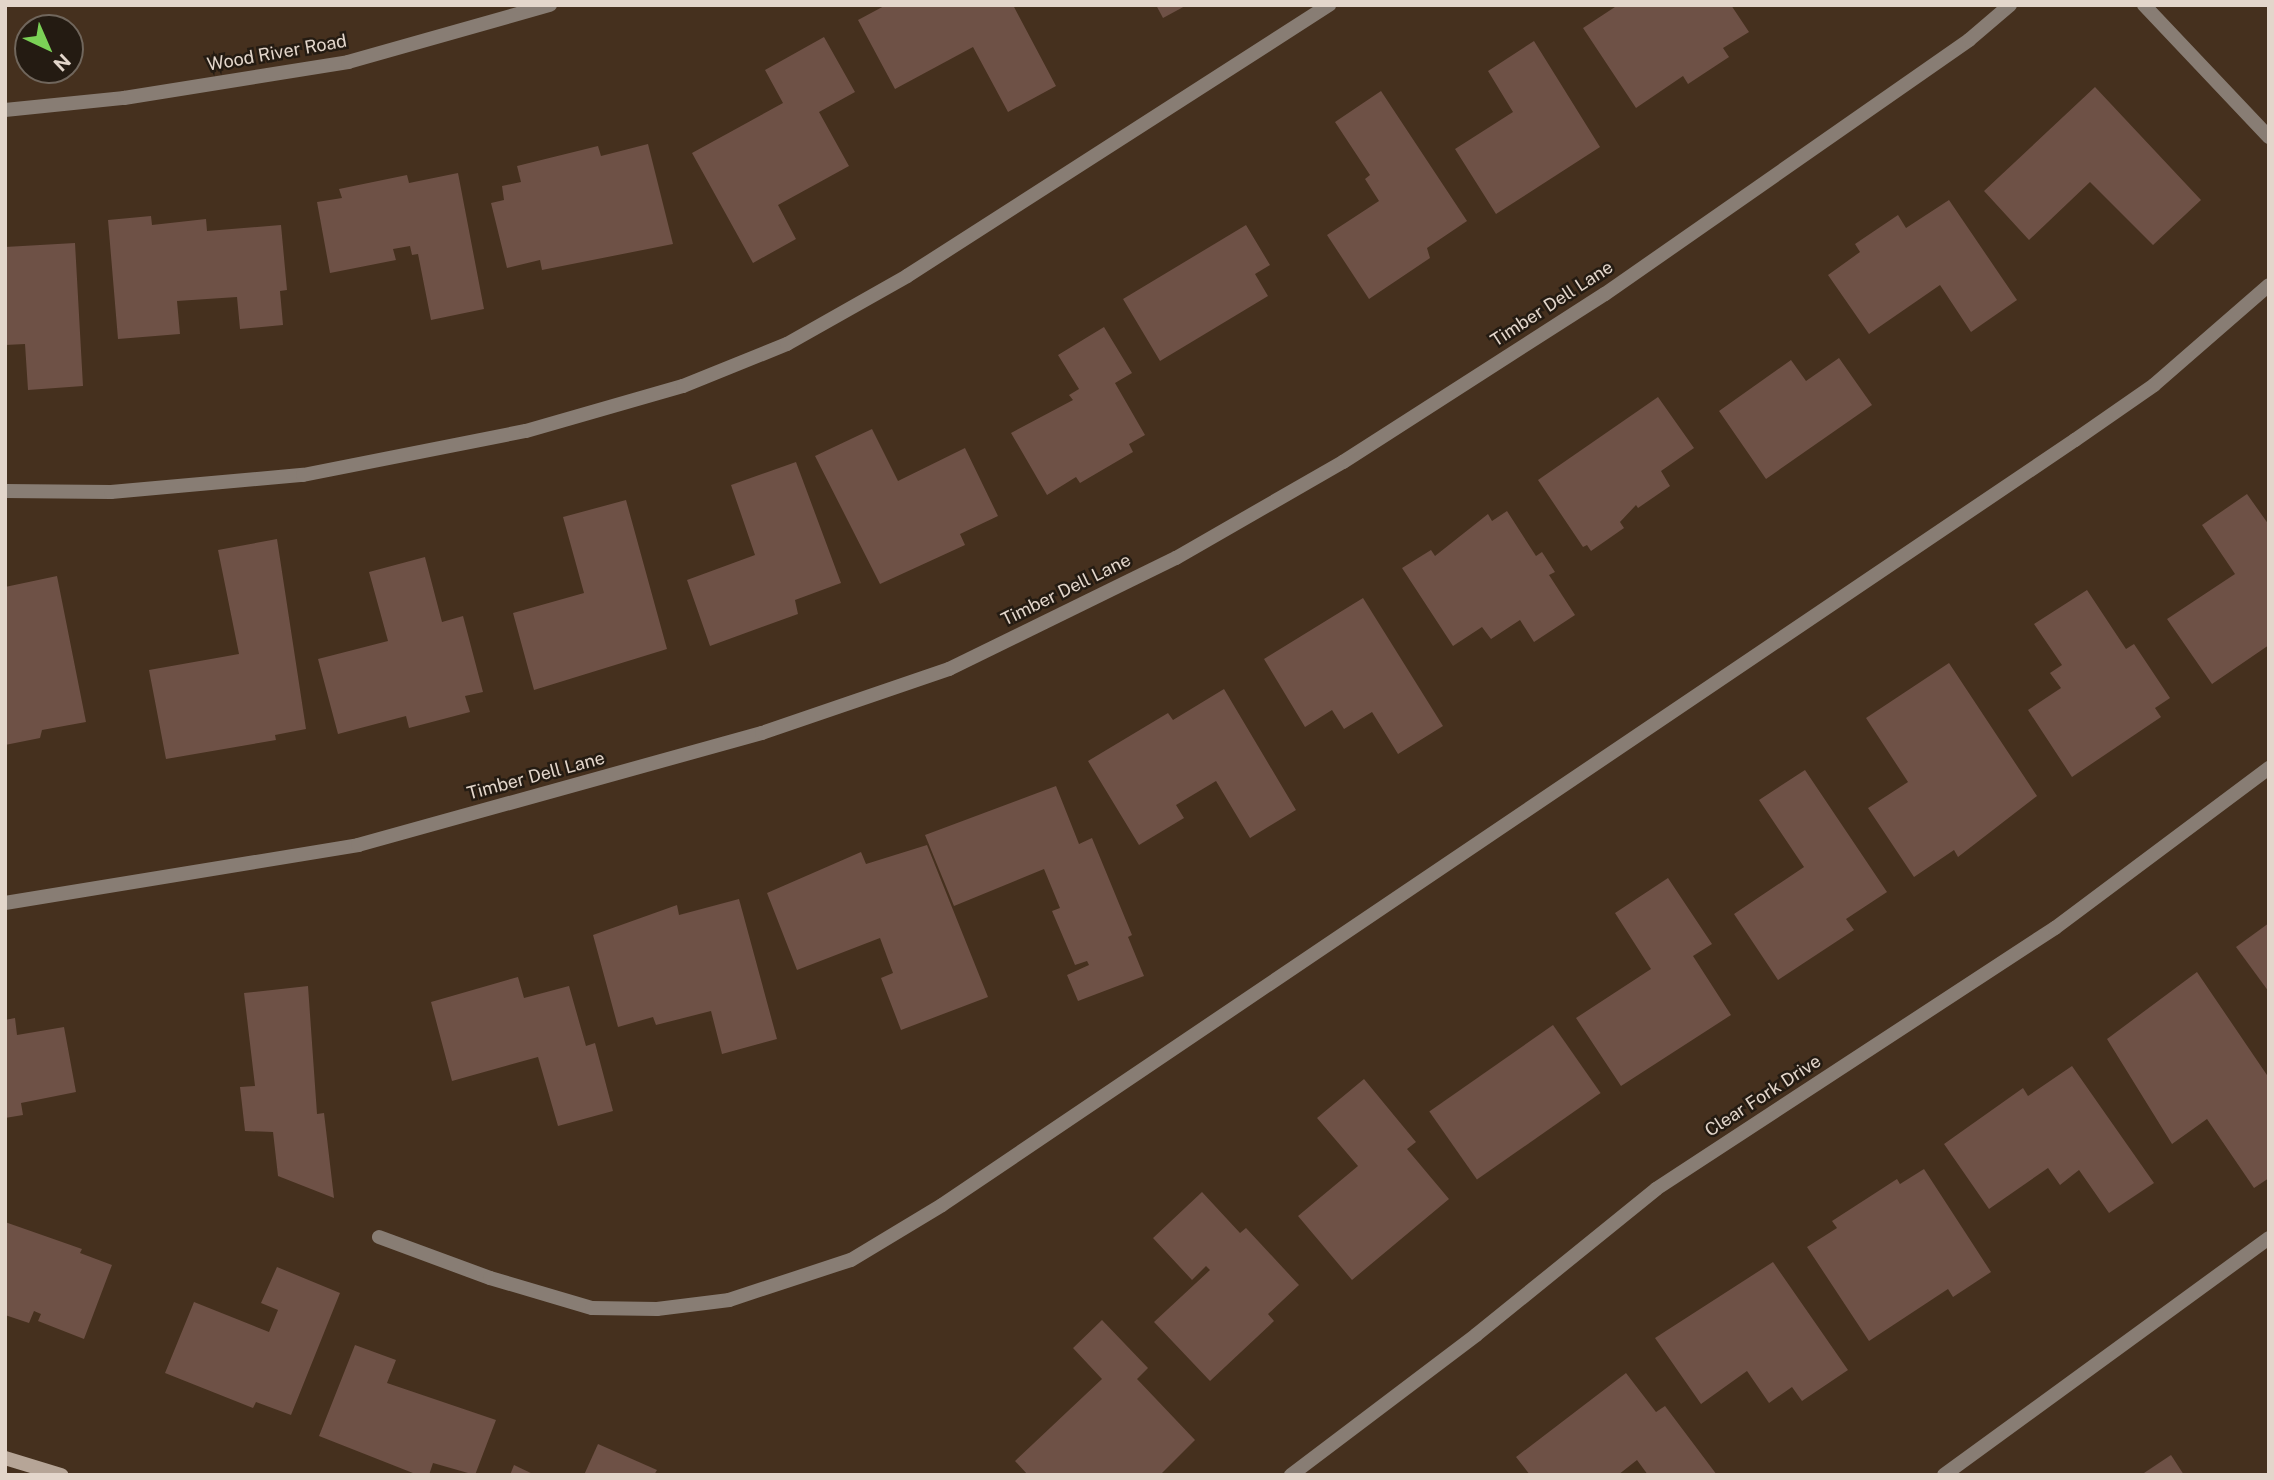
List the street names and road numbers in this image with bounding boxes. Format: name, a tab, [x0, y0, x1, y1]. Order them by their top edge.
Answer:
street label: Wood River Road	[205, 30, 349, 76]
street label: Timber Dell Lane	[1487, 256, 1617, 352]
street label: Timber Dell Lane	[998, 549, 1134, 631]
street label: Timber Dell Lane	[465, 747, 607, 805]
street label: Clear Fork Drive	[1701, 1050, 1825, 1142]

